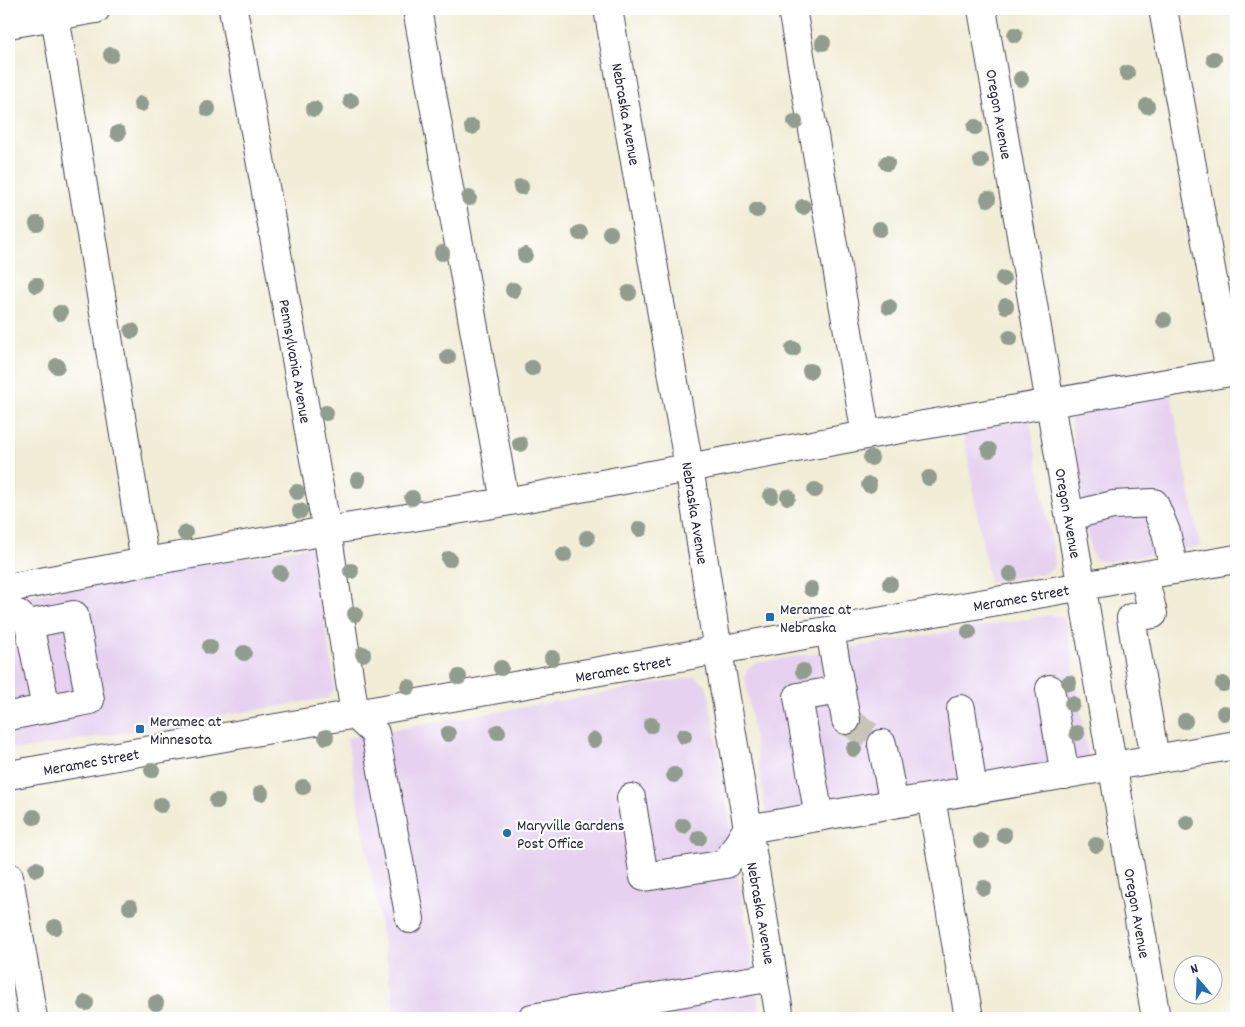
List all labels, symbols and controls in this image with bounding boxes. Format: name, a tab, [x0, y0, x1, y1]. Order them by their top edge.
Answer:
street label: Nebraska Avenue	[604, 61, 645, 167]
street label: Oregon Avenue	[978, 68, 1017, 161]
street label: Pennsylvania Avenue	[271, 298, 316, 425]
street label: Nebraska Avenue	[674, 460, 713, 566]
street label: Oregon Avenue	[1047, 467, 1086, 560]
street label: Meramec Street	[972, 580, 1071, 619]
place label: Meramec at Nebraska	[780, 599, 851, 640]
marker: Meramec at Nebraska	[764, 611, 776, 623]
street label: Meramec Street	[574, 651, 673, 690]
place label: Meramec at Minnesota	[150, 711, 221, 752]
marker: Meramec at Minnesota	[134, 723, 146, 735]
street label: Meramec Street	[42, 744, 141, 783]
place label: Maryville Gardens Post Office	[517, 815, 625, 856]
marker: Maryville Gardens Post Office	[501, 827, 513, 839]
street label: Nebraska Avenue	[739, 860, 780, 966]
street label: Oregon Avenue	[1116, 867, 1155, 960]
north arrow	[1172, 954, 1222, 1004]
text: N	[1188, 959, 1201, 980]

